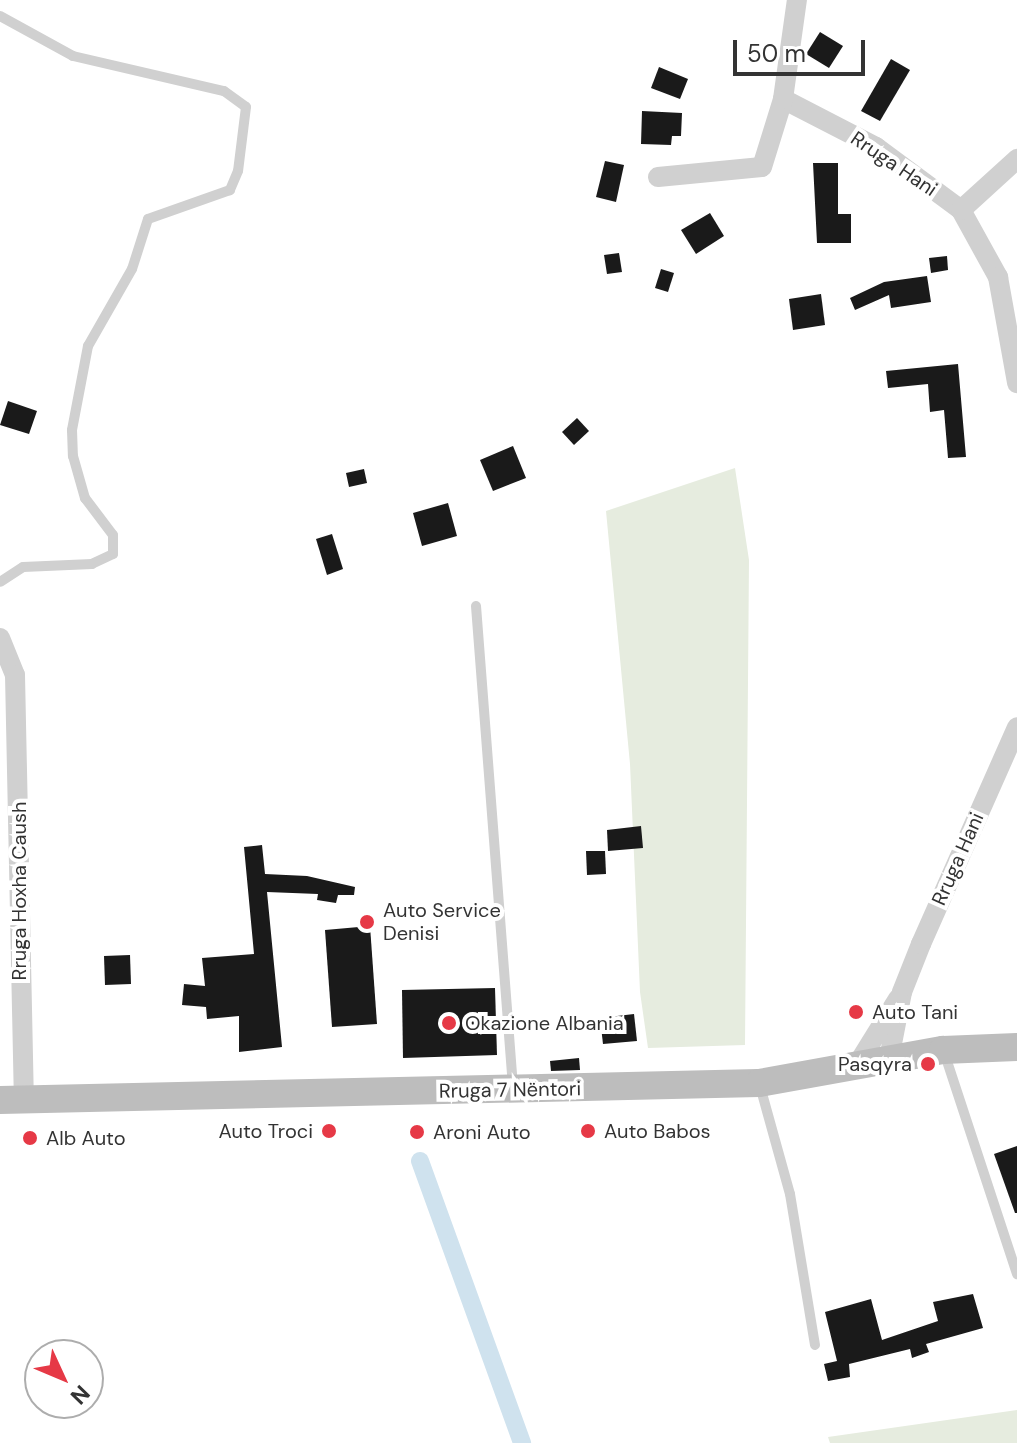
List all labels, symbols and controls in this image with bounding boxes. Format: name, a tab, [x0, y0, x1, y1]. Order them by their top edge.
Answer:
scale bar	[737, 24, 869, 74]
text: 50 m	[747, 38, 806, 69]
street label: Rruga Hani	[846, 126, 942, 202]
street label: Rruga Hoxha Caush	[7, 802, 31, 980]
street label: Rruga Hani	[927, 809, 989, 909]
place label: Auto Service Denisi	[383, 898, 501, 945]
marker: Auto Service Denisi	[358, 913, 376, 931]
place label: Auto Tani	[872, 1000, 958, 1024]
marker: Auto Tani	[847, 1003, 865, 1021]
place label: Okazione Albania	[465, 1011, 624, 1035]
marker: Okazione Albania	[440, 1014, 458, 1032]
place label: Pasqyra	[838, 1052, 912, 1076]
marker: Pasqyra	[919, 1055, 937, 1073]
street label: Rruga 7 Nëntori	[439, 1077, 581, 1103]
place label: Auto Troci	[219, 1119, 313, 1143]
place label: Auto Babos	[604, 1119, 711, 1143]
place label: Aroni Auto	[433, 1120, 531, 1144]
marker: Auto Troci	[320, 1122, 338, 1140]
marker: Auto Babos	[579, 1122, 597, 1140]
marker: Aroni Auto	[408, 1123, 426, 1141]
place label: Alb Auto	[46, 1126, 126, 1150]
marker: Alb Auto	[21, 1129, 39, 1147]
north arrow	[24, 1339, 104, 1419]
text: N	[64, 1379, 96, 1410]

